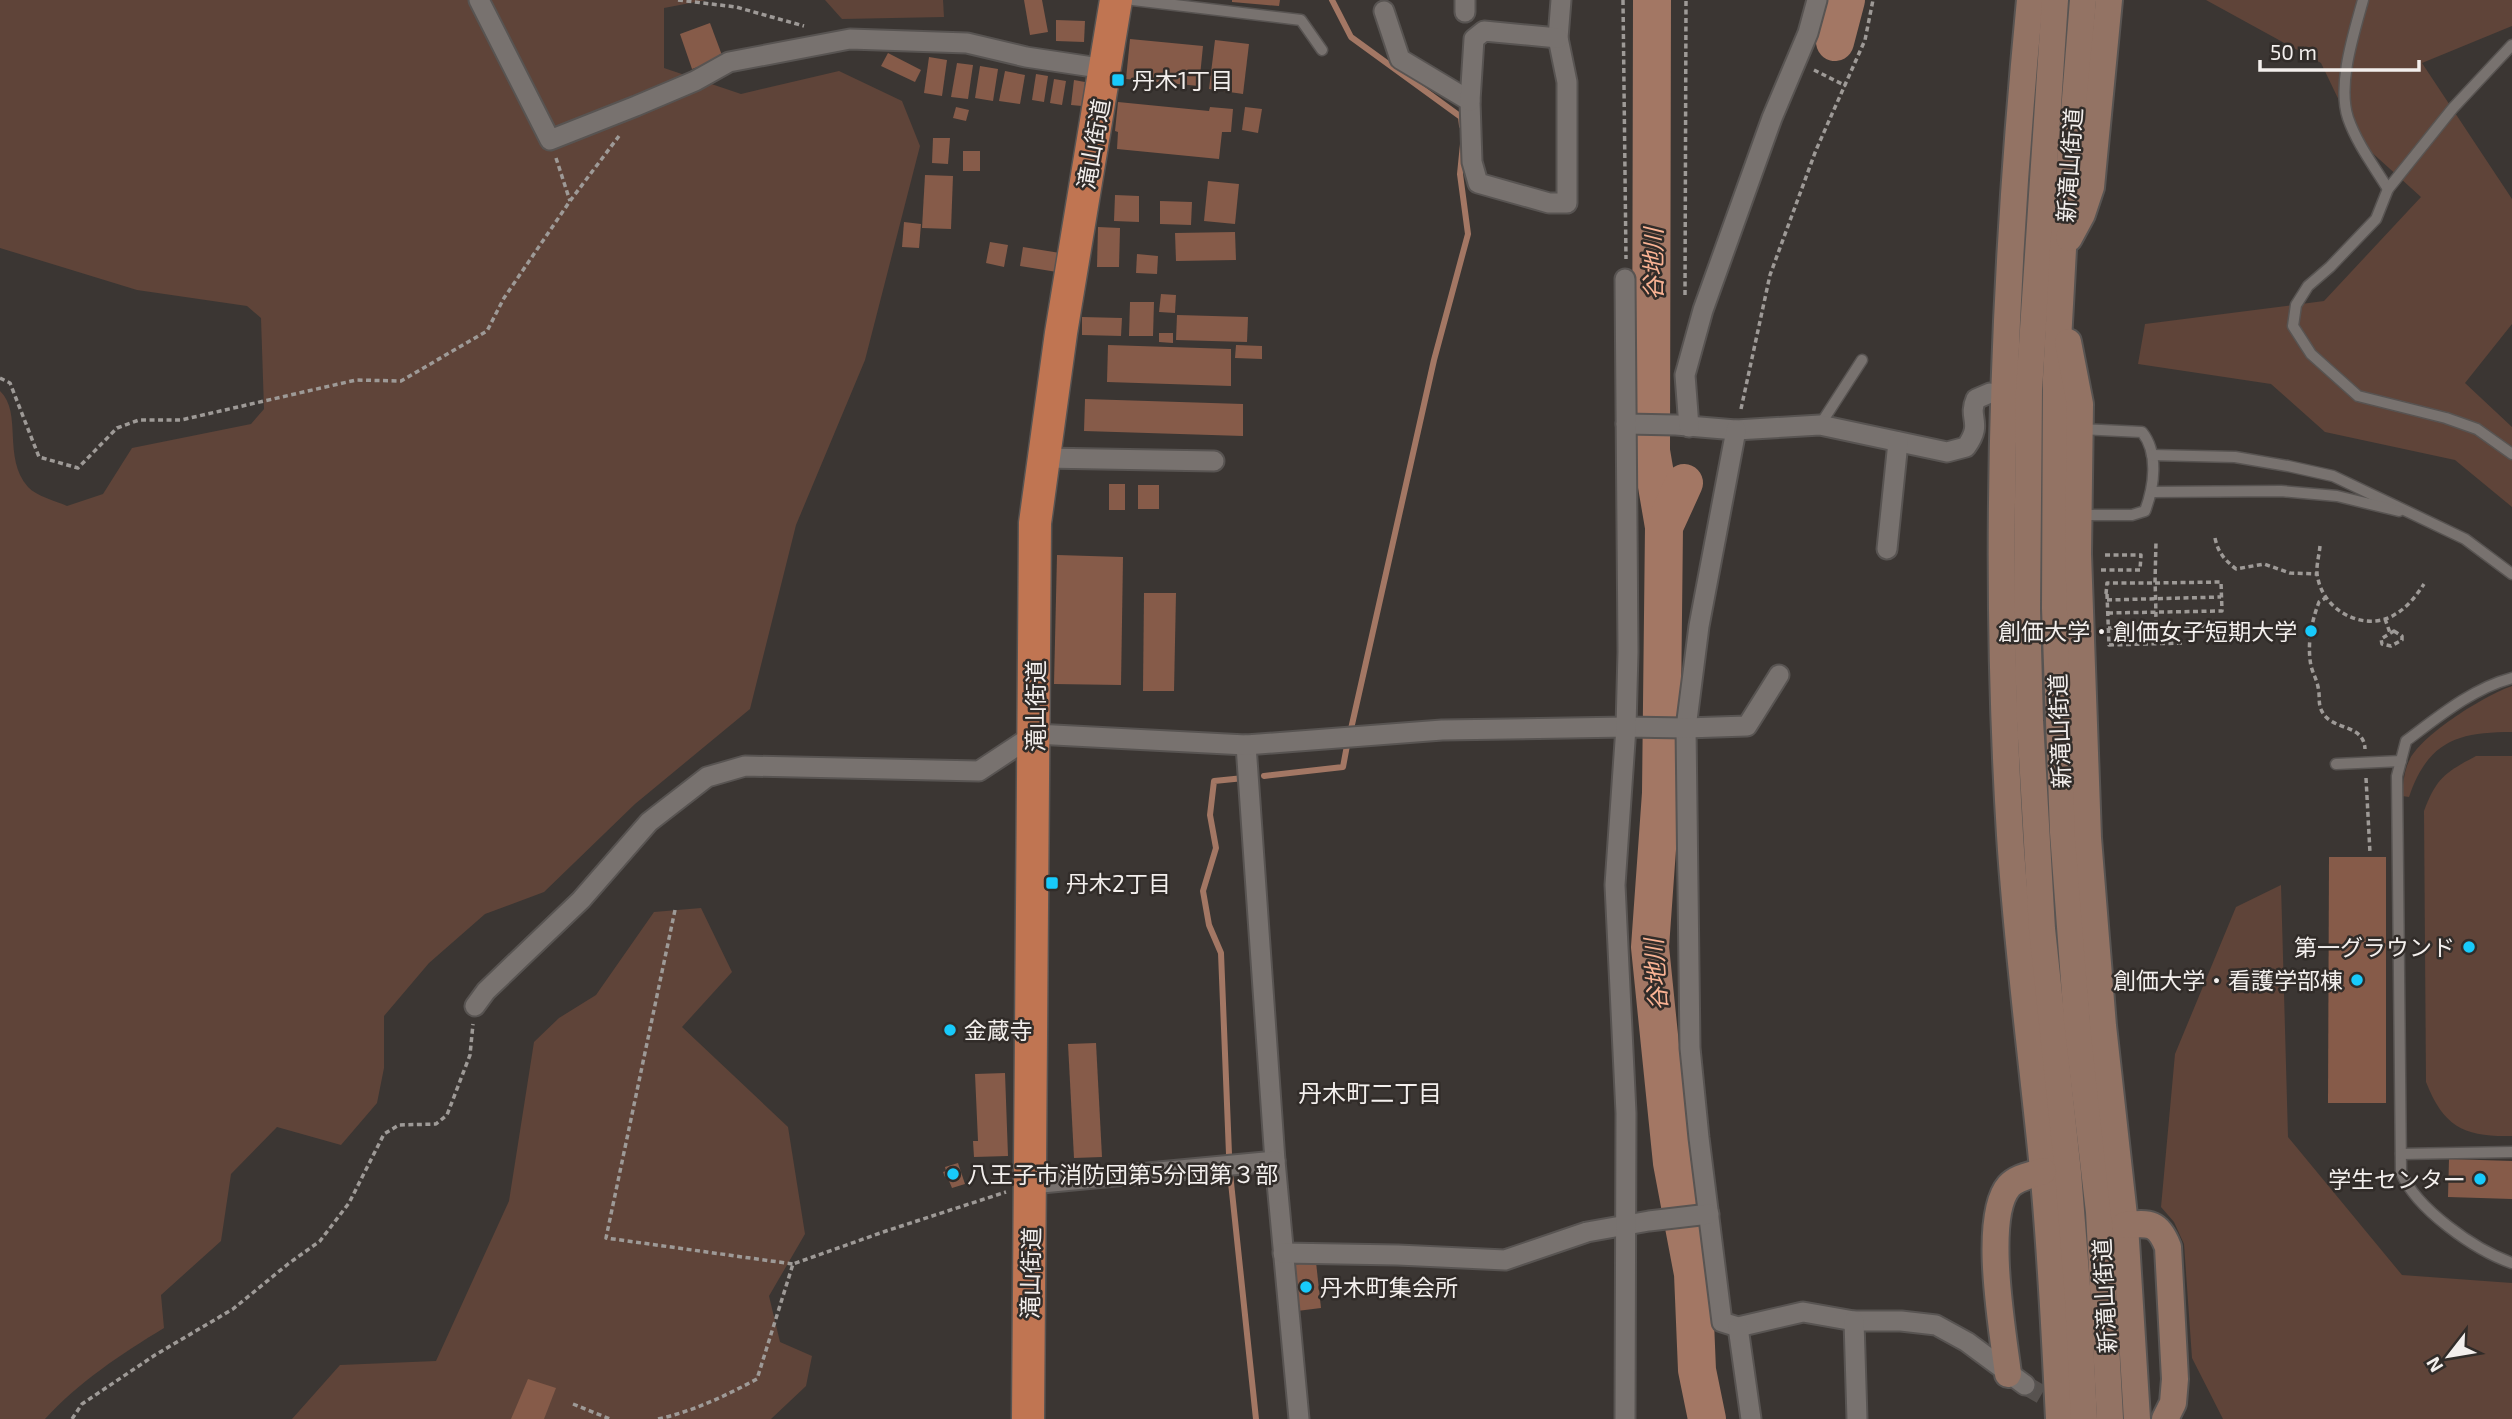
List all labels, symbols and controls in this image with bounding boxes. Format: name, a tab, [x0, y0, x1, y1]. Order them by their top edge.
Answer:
scale bar	[2260, 28, 2419, 72]
text: 50 m	[2270, 39, 2317, 64]
place label: 丹木1丁目	[1132, 66, 1233, 94]
marker: 丹木1丁目	[1110, 72, 1126, 88]
street label: 滝山街道	[1071, 96, 1115, 192]
street label: 新滝山街道	[2051, 107, 2087, 223]
water label: 谷地川	[1638, 225, 1667, 300]
place label: 創価大学・創価女子短期大学	[1998, 617, 2297, 645]
marker: 創価大学・創価女子短期大学	[2303, 623, 2319, 639]
street label: 滝山街道	[1021, 660, 1049, 752]
street label: 新滝山街道	[2043, 673, 2075, 789]
place label: 丹木2丁目	[1066, 869, 1171, 897]
marker: 丹木2丁目	[1044, 875, 1060, 891]
place label: 第一グラウンド	[2294, 933, 2455, 961]
water label: 谷地川	[1638, 935, 1672, 1012]
marker: 第一グラウンド	[2461, 939, 2477, 955]
place label: 創価大学・看護学部棟	[2113, 966, 2343, 994]
marker: 創価大学・看護学部棟	[2349, 972, 2365, 988]
place label: 金蔵寺	[964, 1016, 1033, 1044]
marker: 金蔵寺	[942, 1022, 958, 1038]
district label: 丹木町二丁目	[1298, 1078, 1442, 1107]
place label: 八王子市消防団第5分団第３部	[967, 1160, 1278, 1188]
place label: 学生センター	[2328, 1165, 2466, 1193]
marker: 八王子市消防団第5分団第３部	[945, 1166, 961, 1182]
marker: 学生センター	[2472, 1171, 2488, 1187]
street label: 滝山街道	[1015, 1227, 1045, 1319]
street label: 新滝山街道	[2087, 1238, 2121, 1354]
place label: 丹木町集会所	[1320, 1273, 1458, 1301]
marker: 丹木町集会所	[1298, 1279, 1314, 1295]
north arrow	[2414, 1321, 2484, 1391]
text: N	[2421, 1353, 2447, 1377]

